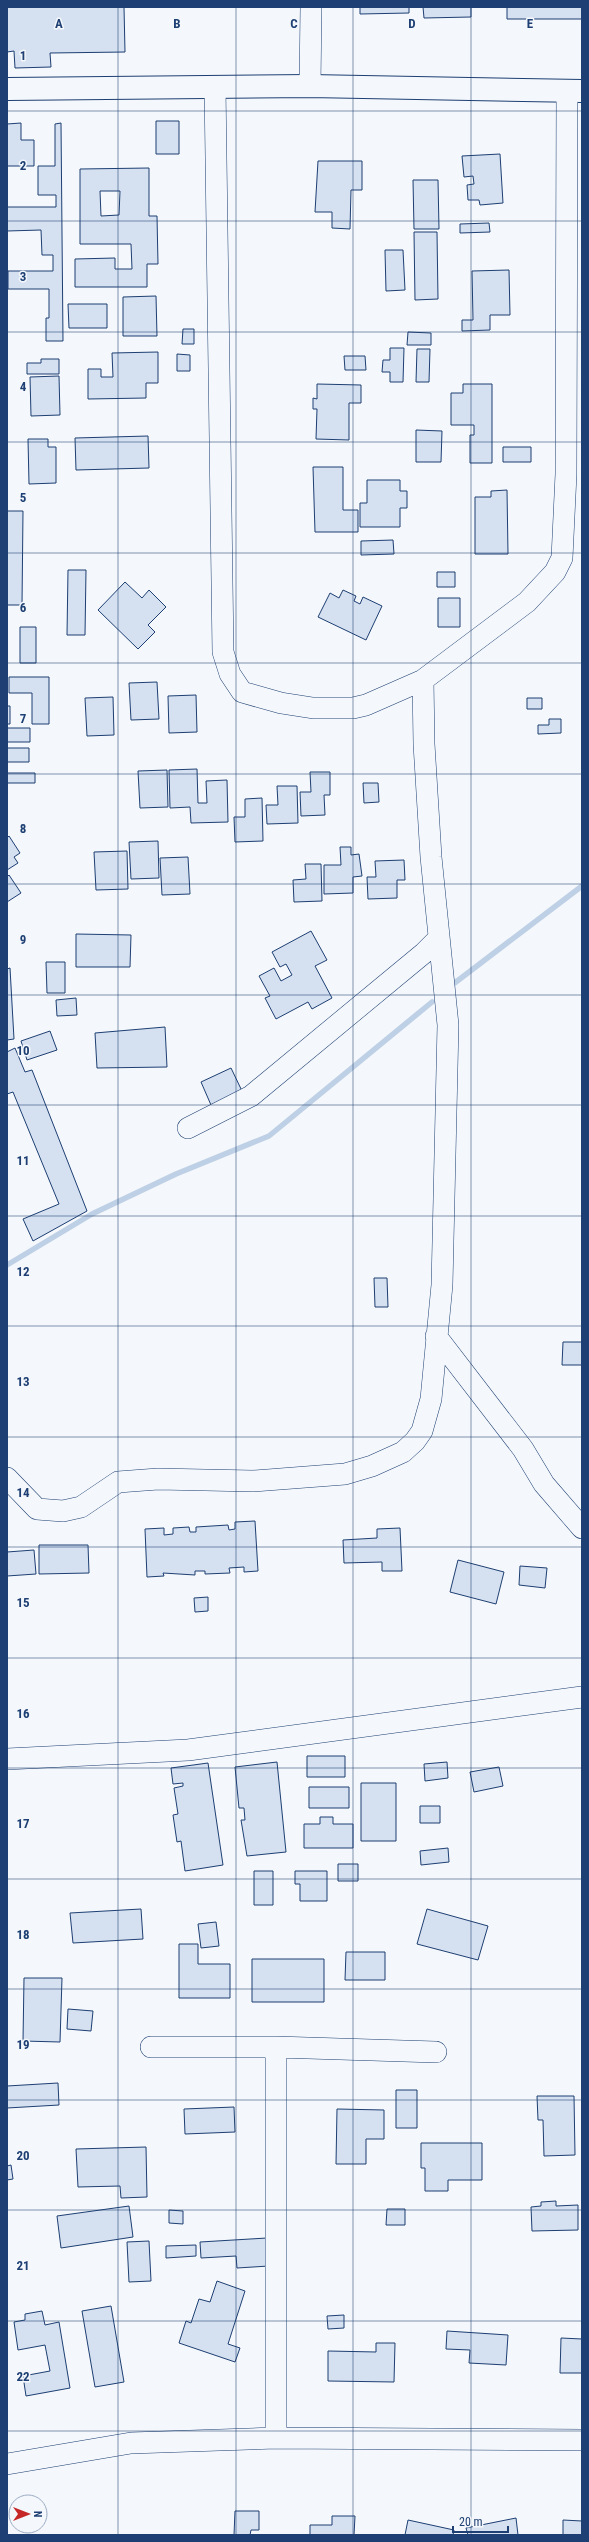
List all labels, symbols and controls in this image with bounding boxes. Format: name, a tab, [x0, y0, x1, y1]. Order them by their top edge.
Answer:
text: A	[55, 16, 63, 31]
text: B	[173, 16, 181, 31]
text: C	[290, 16, 298, 31]
text: D	[408, 16, 416, 31]
text: E	[527, 16, 534, 31]
text: 1	[20, 48, 26, 63]
text: 2	[20, 158, 27, 173]
text: 3	[20, 269, 26, 284]
text: 4	[20, 379, 27, 394]
text: 5	[20, 490, 27, 505]
text: 6	[20, 600, 27, 615]
text: 7	[20, 711, 27, 726]
text: 8	[20, 821, 26, 836]
text: 9	[20, 932, 26, 947]
text: 10	[16, 1043, 30, 1058]
text: 11	[16, 1153, 30, 1168]
text: 12	[16, 1264, 30, 1279]
text: 13	[16, 1374, 30, 1389]
text: 14	[16, 1485, 30, 1500]
text: 15	[16, 1595, 30, 1610]
text: 16	[16, 1706, 30, 1721]
text: 17	[16, 1816, 30, 1831]
text: 18	[16, 1927, 30, 1942]
text: 19	[16, 2037, 30, 2052]
text: 20	[16, 2148, 30, 2163]
text: 21	[16, 2258, 30, 2273]
text: 22	[16, 2369, 30, 2384]
north arrow	[8, 2494, 48, 2534]
scale bar	[453, 2508, 508, 2534]
text: N	[31, 2511, 44, 2518]
text: 20 m	[459, 2515, 483, 2529]

